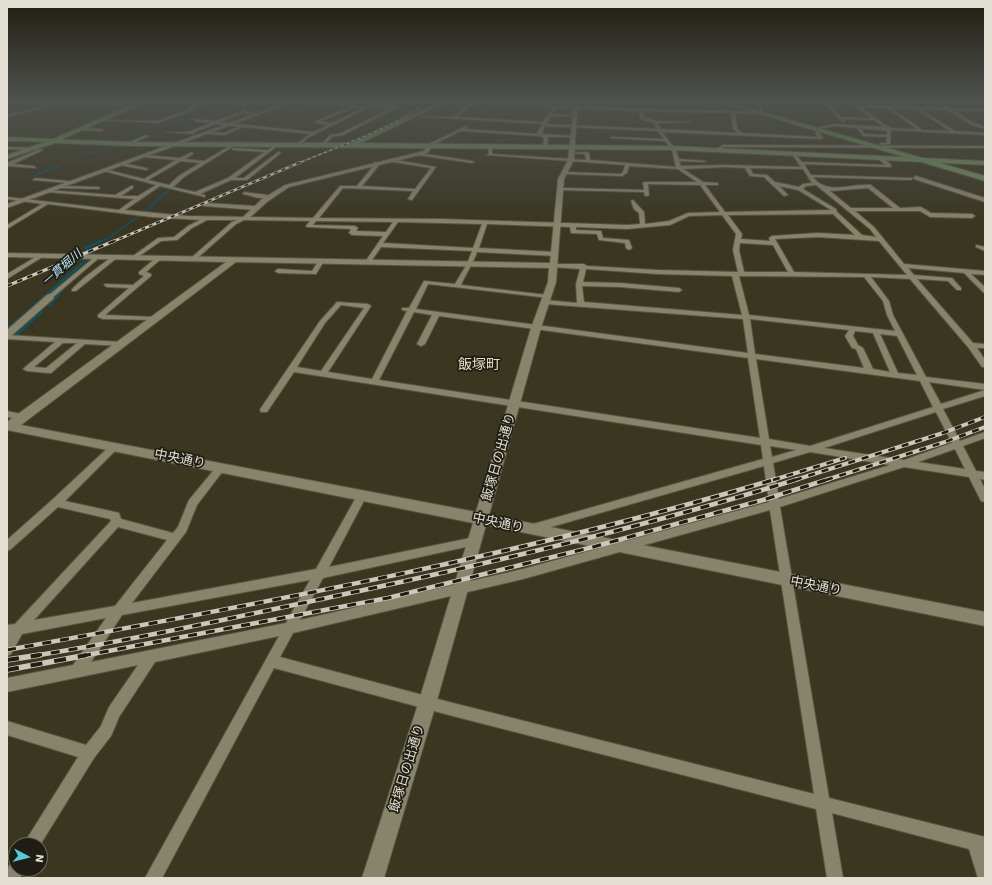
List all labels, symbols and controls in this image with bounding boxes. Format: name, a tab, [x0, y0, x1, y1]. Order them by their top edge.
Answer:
water label: 一貫堀川	[39, 247, 85, 289]
district label: 飯塚町	[458, 357, 500, 373]
street label: 飯塚日の出通り	[479, 411, 519, 503]
street label: 中央通り	[153, 446, 207, 472]
street label: 中央通り	[471, 510, 525, 536]
street label: 中央通り	[789, 573, 843, 599]
street label: 飯塚日の出通り	[386, 722, 428, 814]
north arrow	[8, 837, 48, 877]
text: N	[32, 854, 46, 863]

